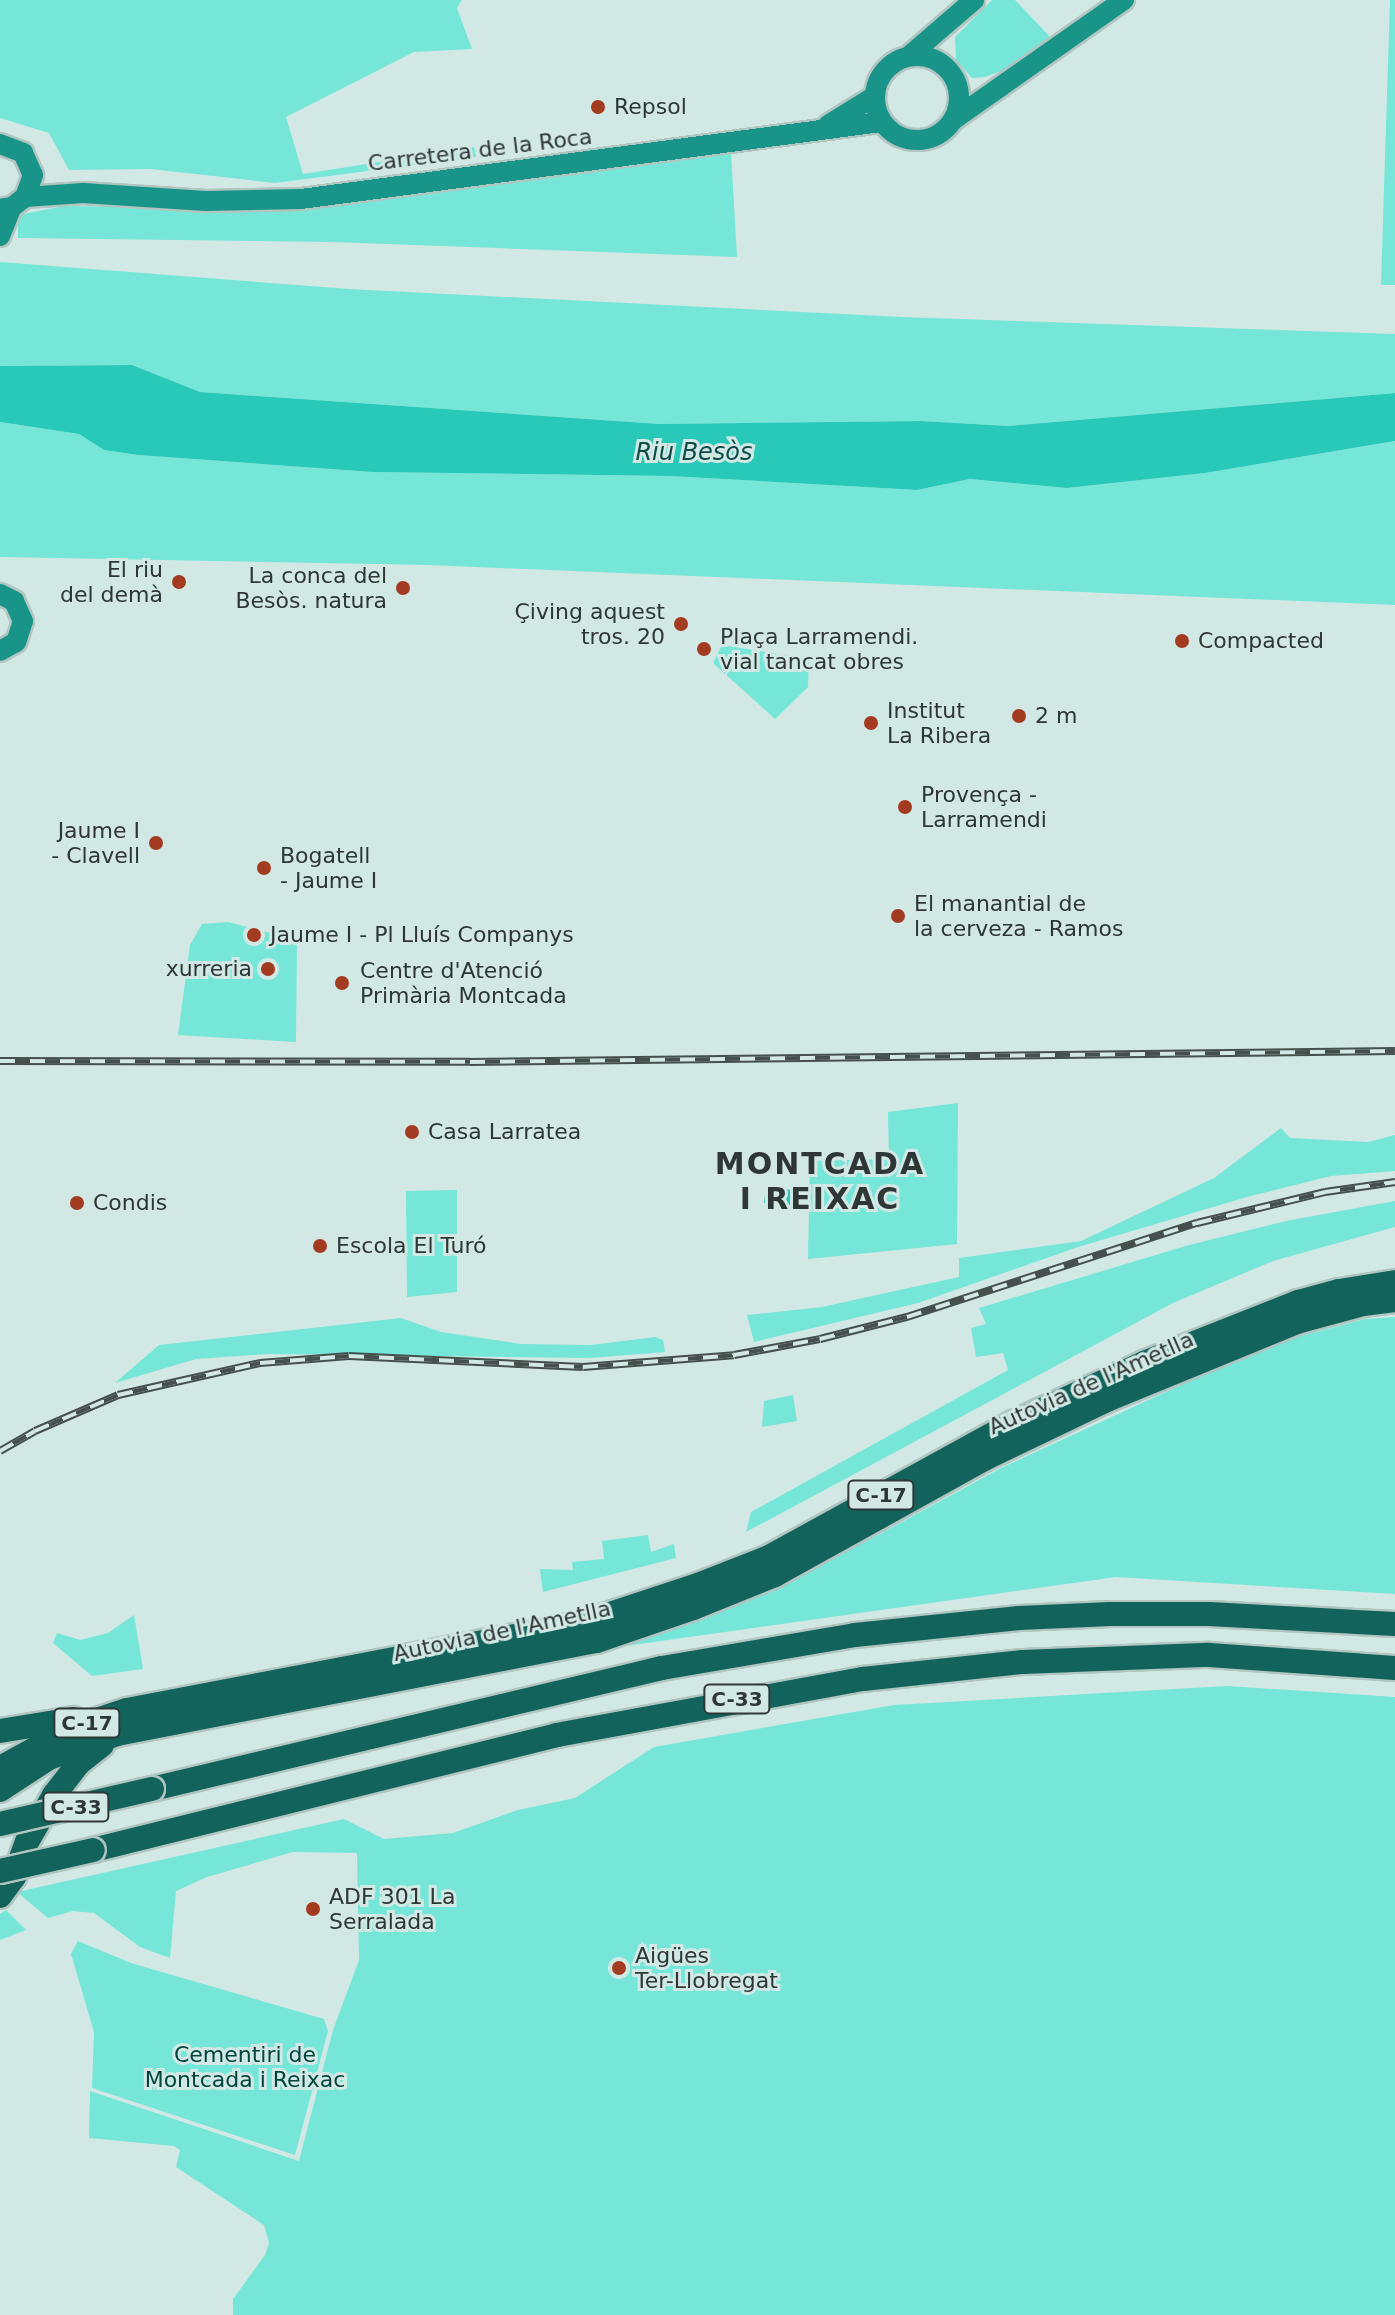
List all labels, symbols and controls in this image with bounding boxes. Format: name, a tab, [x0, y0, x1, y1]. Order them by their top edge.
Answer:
place label: Repsol	[614, 94, 687, 120]
marker: Repsol	[589, 98, 607, 116]
street label: Carretera de la Roca	[366, 123, 594, 177]
water label: Riu Besòs	[635, 439, 753, 467]
place label: El riu del demà	[60, 556, 163, 608]
place label: La conca del Besòs. natura	[235, 562, 387, 614]
marker: El riu del demà	[170, 573, 188, 591]
marker: La conca del Besòs. natura	[394, 579, 412, 597]
place label: Çiving aquest tros. 20	[514, 598, 665, 650]
marker: Çiving aquest tros. 20	[672, 615, 690, 633]
place label: Plaça Larramendi. vial tancat obres	[720, 623, 918, 674]
place label: Compacted	[1198, 628, 1324, 654]
marker: Compacted	[1173, 632, 1191, 650]
marker: Plaça Larramendi. vial tancat obres	[695, 640, 713, 658]
place label: Institut La Ribera	[887, 697, 991, 748]
place label: 2 m	[1035, 703, 1077, 729]
marker: 2 m	[1010, 707, 1028, 725]
marker: Institut La Ribera	[862, 714, 880, 732]
place label: Provença - Larramendi	[921, 781, 1047, 832]
marker: Provença - Larramendi	[896, 798, 914, 816]
place label: Jaume I - Clavell	[51, 817, 140, 868]
marker: Jaume I - Clavell	[147, 834, 165, 852]
place label: Bogatell - Jaume I	[280, 842, 377, 894]
marker: Bogatell - Jaume I	[255, 859, 273, 877]
place label: El manantial de la cerveza - Ramos	[914, 890, 1123, 942]
marker: El manantial de la cerveza - Ramos	[889, 907, 907, 925]
place label: Jaume I - Pl Lluís Companys	[270, 922, 574, 948]
marker: Jaume I - Pl Lluís Companys	[245, 926, 263, 944]
place label: xurreria	[166, 956, 252, 982]
place label: Centre d'Atenció Primària Montcada	[360, 957, 567, 1008]
marker: xurreria	[259, 960, 277, 978]
marker: Centre d'Atenció Primària Montcada	[331, 972, 353, 994]
place label: Casa Larratea	[428, 1119, 581, 1145]
marker: Casa Larratea	[403, 1123, 421, 1141]
district label: MONTCADA I REIXAC	[715, 1146, 925, 1216]
place label: Condis	[93, 1190, 167, 1216]
marker: Condis	[68, 1194, 86, 1212]
place label: Escola El Turó	[336, 1233, 487, 1259]
marker: Escola El Turó	[311, 1237, 329, 1255]
street label: Autovia de l'Ametlla	[984, 1326, 1198, 1440]
road number: C-17	[847, 1479, 915, 1511]
street label: Autovia de l'Ametlla	[391, 1595, 613, 1667]
road number: C-33	[703, 1683, 771, 1715]
road number: C-17	[53, 1707, 121, 1739]
road number: C-33	[42, 1791, 110, 1823]
place label: ADF 301 La Serralada	[329, 1883, 455, 1934]
marker: ADF 301 La Serralada	[304, 1900, 322, 1918]
place label: Aigües Ter-Llobregat	[635, 1942, 778, 1994]
marker: Aigües Ter-Llobregat	[610, 1959, 628, 1977]
park label: Cementiri de Montcada i Reixac	[145, 2041, 345, 2092]

